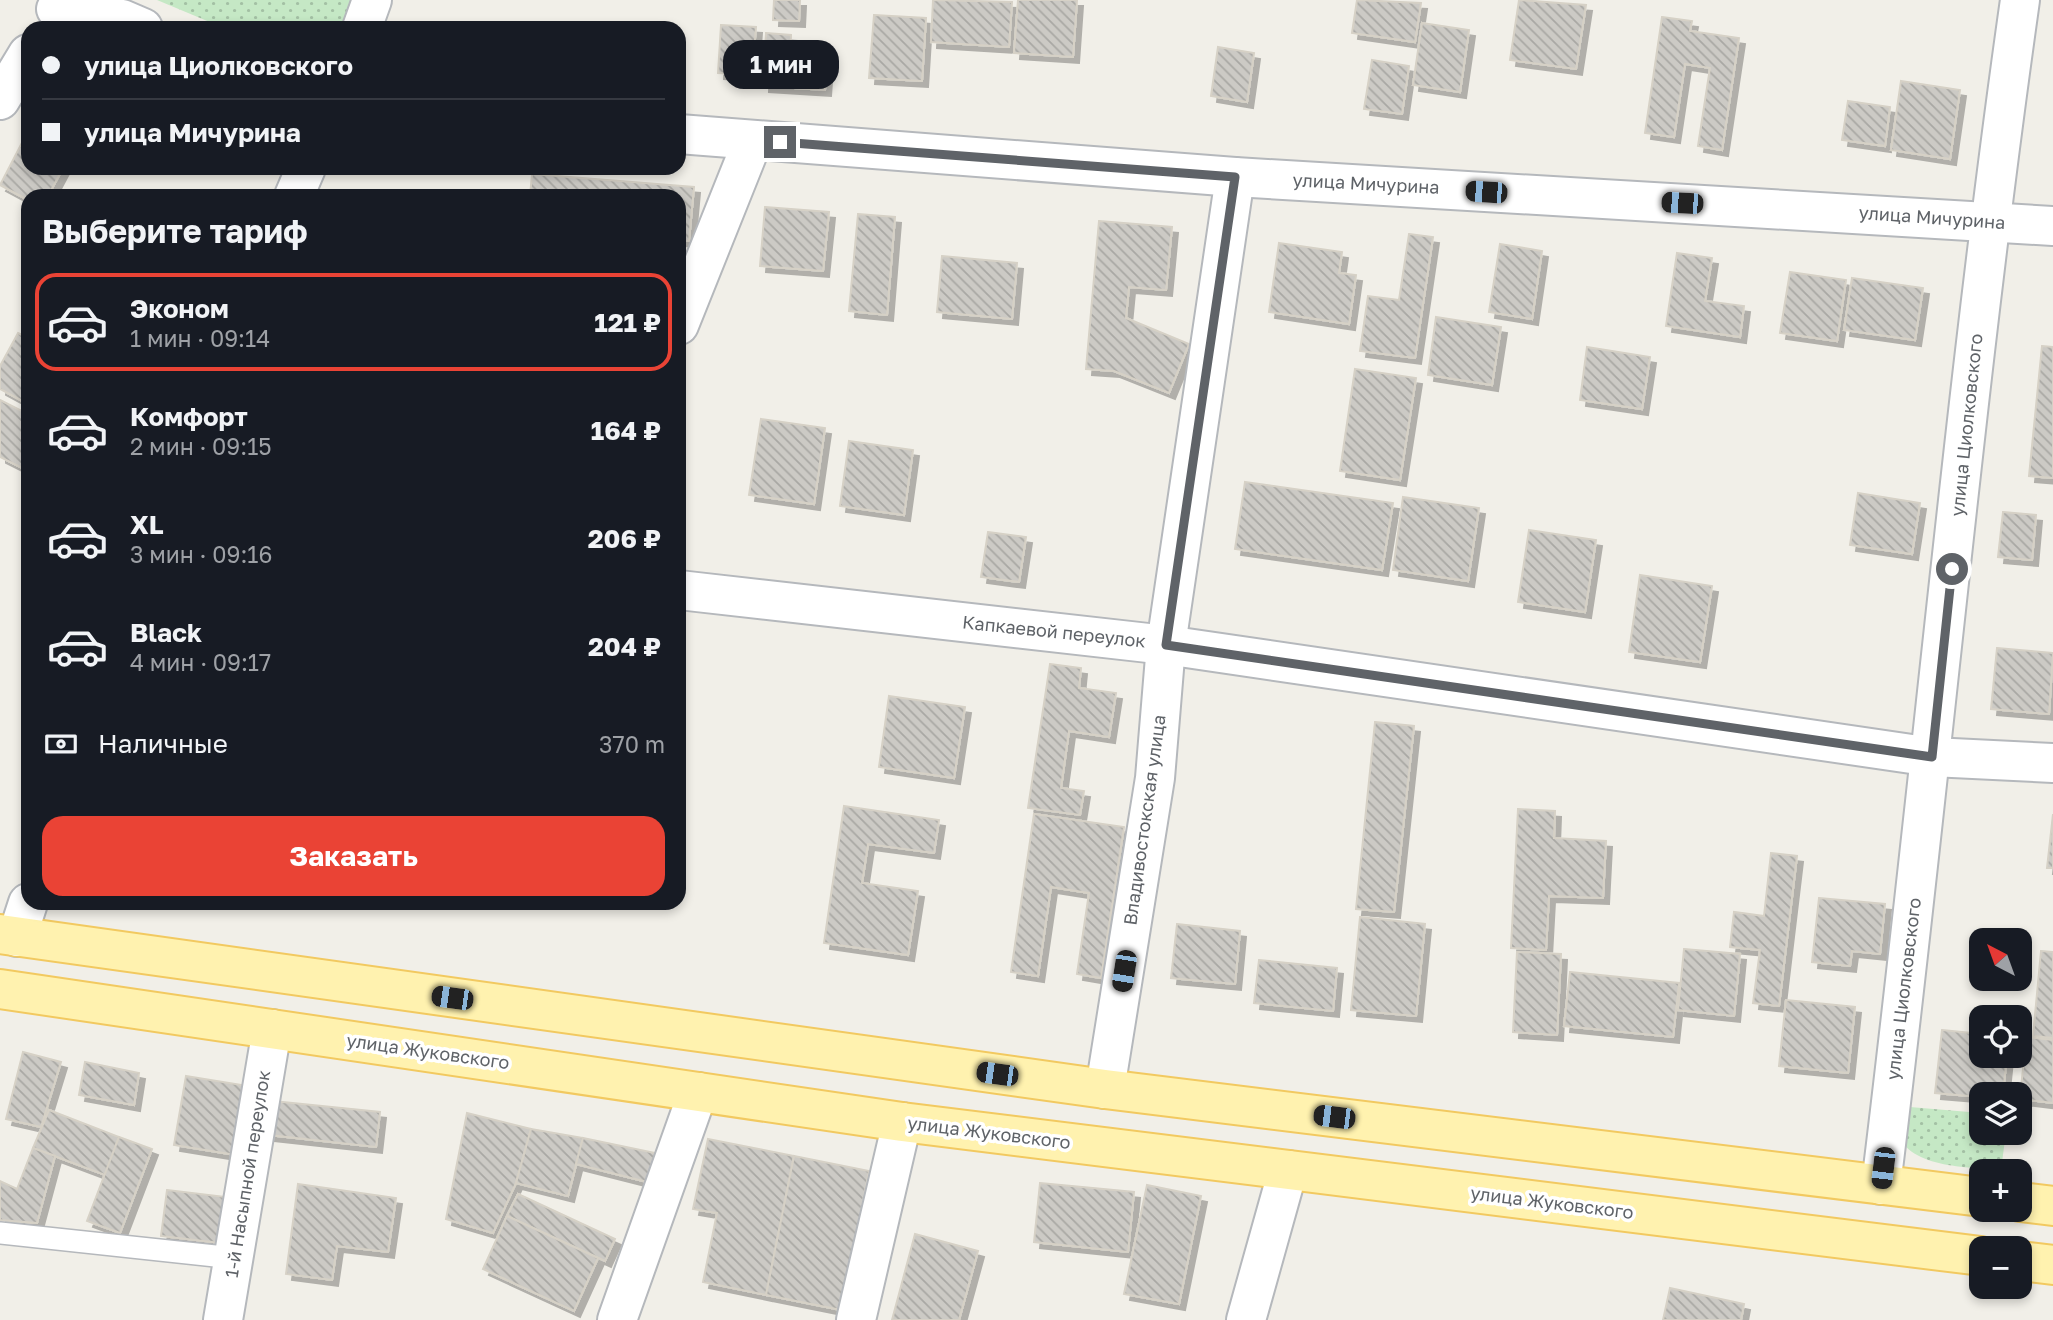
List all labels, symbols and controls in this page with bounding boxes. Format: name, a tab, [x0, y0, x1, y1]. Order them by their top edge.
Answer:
callout: 1 мин	[722, 40, 838, 90]
text: улица Циолковского	[84, 50, 353, 81]
text: 1 мин	[750, 50, 812, 78]
text: улица Мичурина	[84, 117, 301, 148]
route end	[764, 126, 796, 158]
street label: улица Мичурина	[1292, 168, 1440, 198]
car	[1465, 180, 1508, 204]
car	[1661, 191, 1704, 215]
street label: улица Мичурина	[1858, 201, 2006, 233]
text: Выберите тариф	[42, 212, 308, 250]
icon: car	[46, 291, 109, 354]
text: Эконом	[130, 293, 229, 324]
text: 121 ₽	[594, 307, 661, 338]
text: 1 мин · 09:14	[130, 324, 270, 352]
street label: улица Циолковского	[1945, 332, 1987, 517]
icon: car	[46, 399, 109, 462]
text: Комфорт	[130, 401, 248, 432]
text: 164 ₽	[591, 415, 661, 446]
text: 2 мин · 09:15	[130, 432, 272, 460]
icon: car	[46, 507, 109, 570]
text: XL	[130, 509, 164, 540]
text: 206 ₽	[588, 523, 661, 554]
text: 3 мин · 09:16	[130, 540, 272, 568]
route start	[1936, 553, 1968, 585]
street label: Капкаевой переулок	[961, 610, 1147, 652]
icon: car	[46, 615, 109, 678]
text: Black	[130, 617, 202, 648]
text: 204 ₽	[588, 631, 661, 662]
text: 4 мин · 09:17	[130, 648, 271, 676]
street label: Владивостокская улица	[1118, 713, 1170, 927]
icon: cash	[42, 725, 80, 763]
text: Наличные	[98, 728, 228, 759]
text: 370 m	[599, 730, 665, 758]
button: Заказать	[42, 816, 665, 896]
street label: улица Циолковского	[1881, 896, 1925, 1081]
north arrow	[1969, 928, 2032, 990]
map controls	[1969, 928, 2032, 1299]
car	[1111, 949, 1138, 993]
car	[430, 985, 475, 1011]
button: locate	[1969, 1005, 2032, 1068]
street label: улица Жуковского	[345, 1029, 511, 1073]
car	[975, 1061, 1020, 1087]
street label: 1-й Насыпной переулок	[220, 1069, 274, 1279]
button: layers	[1969, 1082, 2032, 1145]
car	[1312, 1104, 1357, 1130]
street label: улица Жуковского	[906, 1111, 1072, 1153]
car	[1871, 1146, 1896, 1190]
button: +	[1969, 1159, 2032, 1222]
street label: улица Жуковского	[1469, 1181, 1635, 1223]
button: −	[1969, 1236, 2032, 1299]

